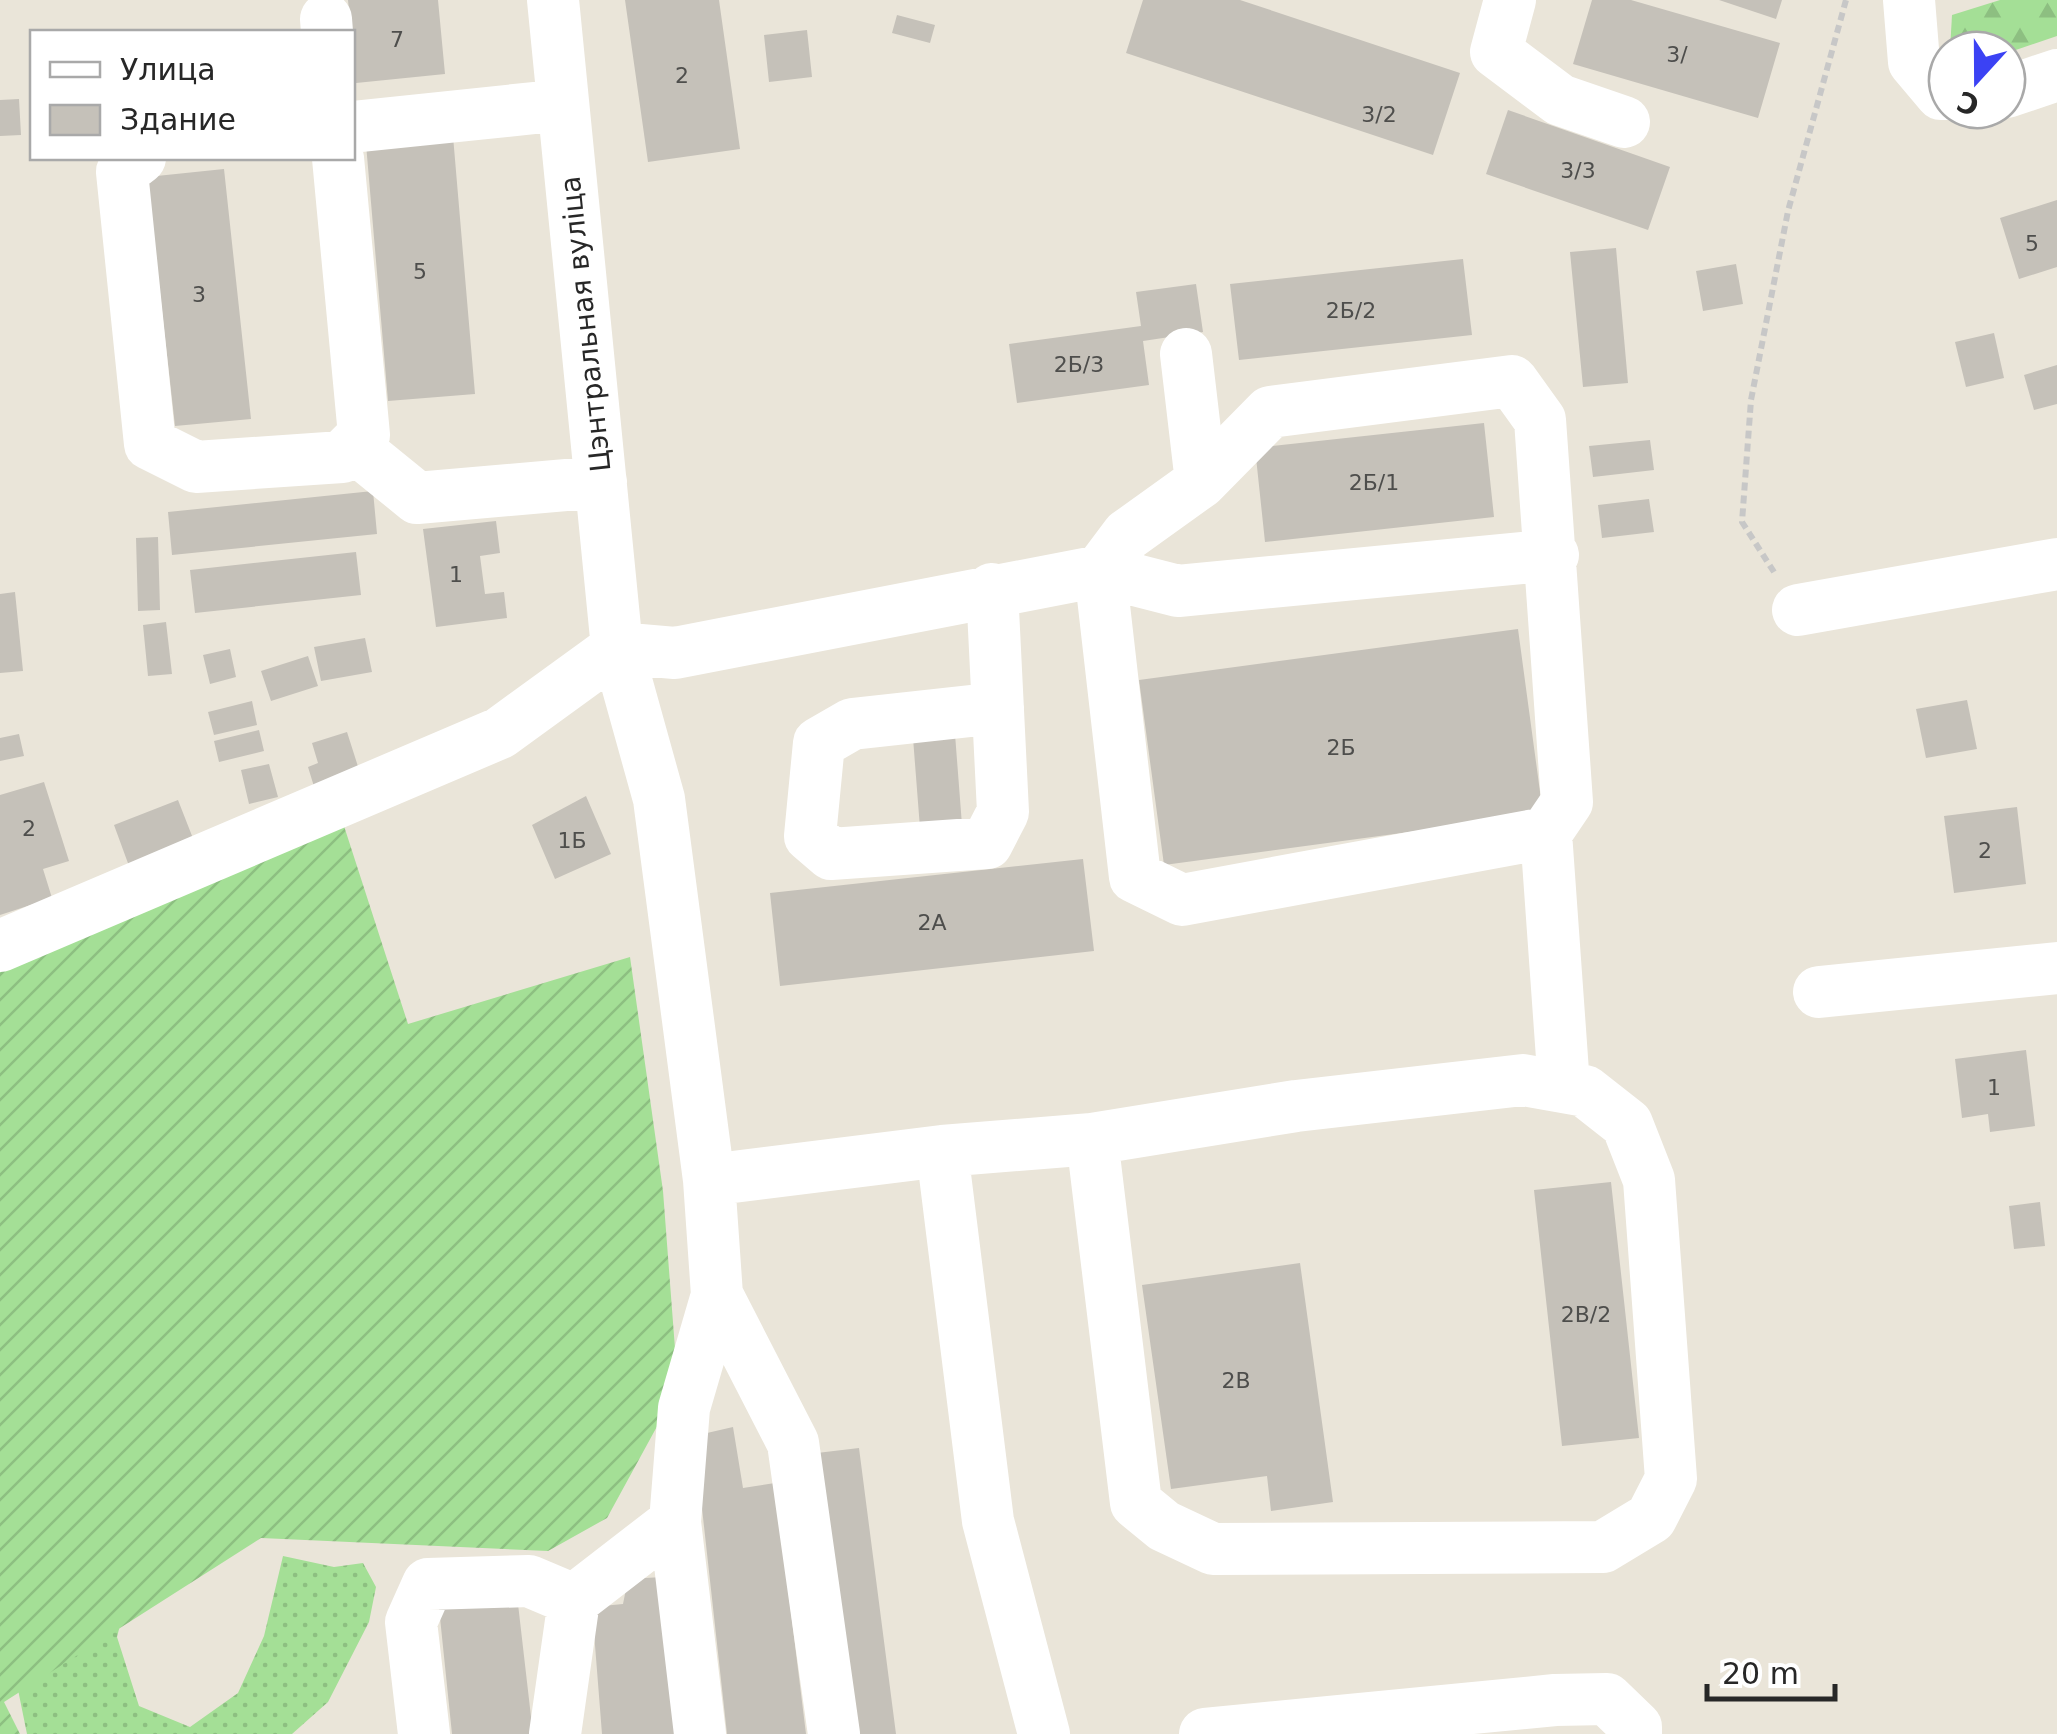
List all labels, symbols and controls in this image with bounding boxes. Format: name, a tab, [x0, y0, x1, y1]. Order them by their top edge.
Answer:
house number: 7	[390, 27, 404, 52]
legend	[30, 30, 355, 160]
north arrow	[1927, 30, 2027, 130]
house number: 3/	[1666, 42, 1688, 67]
text: Улица	[120, 52, 216, 87]
house number: 2	[675, 63, 689, 88]
text: С	[1953, 84, 1984, 122]
text: Здание	[120, 102, 236, 137]
house number: 3/2	[1361, 102, 1397, 127]
house number: 3/3	[1560, 158, 1596, 183]
street label: Цэнтральная вуліца	[554, 174, 617, 473]
house number: 5	[2025, 231, 2039, 256]
house number: 5	[413, 259, 427, 284]
house number: 3	[192, 282, 206, 307]
house number: 2Б/2	[1326, 298, 1376, 323]
house number: 2Б/3	[1054, 352, 1104, 377]
house number: 2Б/1	[1349, 470, 1399, 495]
house number: 1	[449, 562, 463, 587]
house number: 2Б	[1326, 735, 1356, 760]
house number: 2	[22, 816, 36, 841]
house number: 1Б	[557, 828, 587, 853]
house number: 2	[1978, 838, 1992, 863]
house number: 2А	[917, 910, 947, 935]
house number: 1	[1987, 1075, 2001, 1100]
house number: 2В/2	[1561, 1302, 1611, 1327]
house number: 2В	[1221, 1368, 1251, 1393]
scale bar	[1707, 1639, 1834, 1701]
text: 20 m	[1722, 1656, 1799, 1691]

